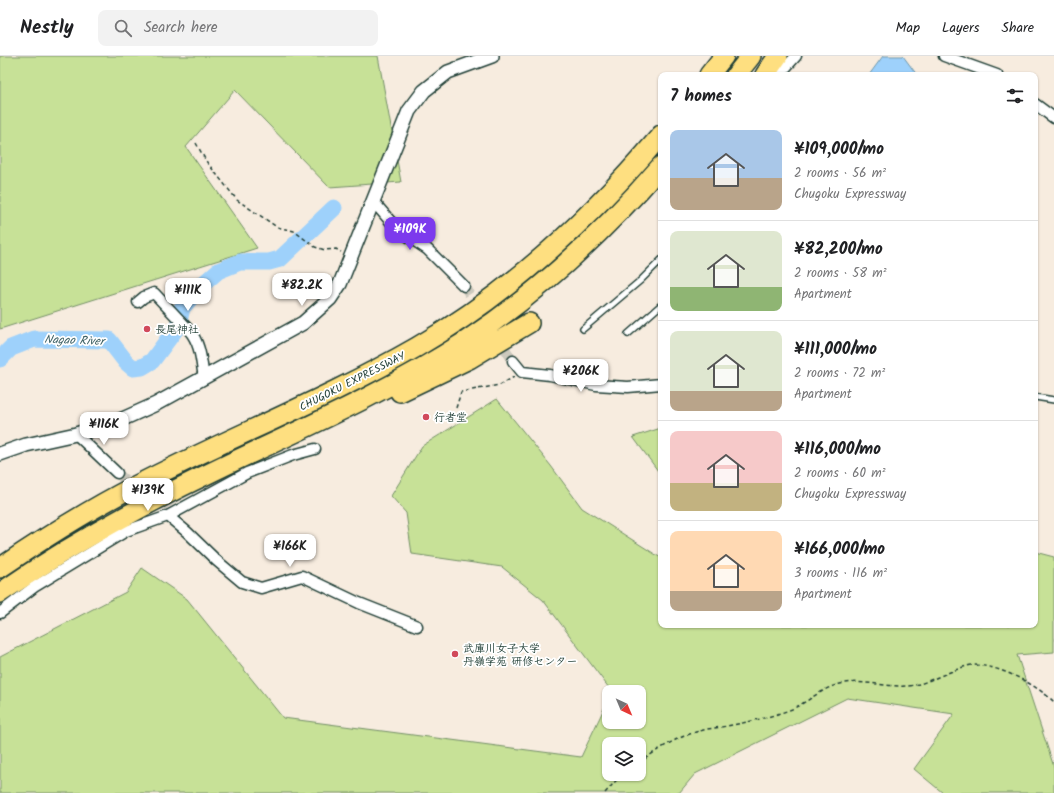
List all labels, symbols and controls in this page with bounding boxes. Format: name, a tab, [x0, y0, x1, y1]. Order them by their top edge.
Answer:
search box	[98, 10, 378, 46]
text: Nestly	[20, 13, 74, 43]
text: Search here	[144, 16, 218, 40]
icon: search	[112, 17, 134, 39]
text: Map	[896, 17, 920, 39]
text: Layers	[942, 17, 980, 39]
text: Share	[1002, 17, 1034, 39]
text: 7 homes	[670, 83, 732, 110]
icon: filters	[1004, 85, 1026, 107]
text: ¥109,000/mo	[794, 136, 884, 163]
icon: home	[702, 146, 750, 194]
text: 2 rooms · 56 m²	[794, 163, 886, 184]
text: Chugoku Expressway	[794, 184, 906, 205]
pin: ¥109K	[382, 217, 438, 251]
text: ¥109K	[394, 219, 427, 240]
text: ¥82,200/mo	[794, 236, 883, 263]
icon: home	[702, 247, 750, 295]
text: 2 rooms · 58 m²	[794, 263, 887, 284]
pin: ¥82.2K	[269, 273, 335, 307]
text: ¥82.2K	[281, 275, 323, 296]
pin: ¥111K	[160, 278, 216, 312]
text: ¥111K	[174, 280, 202, 301]
text: Apartment	[794, 284, 852, 305]
place label: 長尾神社	[155, 321, 199, 339]
marker: 長尾神社	[142, 324, 152, 334]
water label: Nagao River	[44, 330, 107, 351]
text: ¥111,000/mo	[794, 336, 877, 363]
street label: CHUGOKU EXPRESSWAY	[296, 347, 409, 416]
icon: home	[702, 347, 750, 395]
pin: ¥206K	[553, 359, 609, 393]
text: ¥206K	[562, 361, 600, 382]
text: 2 rooms · 72 m²	[794, 363, 885, 384]
text: Apartment	[794, 384, 852, 405]
place label: 行者堂	[434, 409, 467, 427]
pin: ¥116K	[76, 412, 132, 446]
marker: 行者堂	[421, 412, 431, 422]
text: ¥116K	[89, 414, 119, 435]
text: ¥116,000/mo	[794, 436, 881, 463]
icon: home	[702, 447, 750, 495]
text: 2 rooms · 60 m²	[794, 463, 886, 484]
pin: ¥139K	[120, 478, 176, 512]
text: ¥139K	[131, 480, 165, 501]
text: Chugoku Expressway	[794, 484, 906, 505]
pin: ¥166K	[262, 534, 318, 568]
text: ¥166K	[273, 536, 307, 557]
text: ¥166,000/mo	[794, 536, 885, 563]
icon: home	[702, 547, 750, 595]
text: 3 rooms · 116 m²	[794, 563, 887, 584]
text: Apartment	[794, 584, 852, 605]
place label: 武庫川女子大学 丹嶺学苑 研修センター	[463, 640, 577, 671]
marker: 武庫川女子大学 丹嶺学苑 研修センター	[450, 649, 460, 659]
north arrow	[602, 685, 646, 729]
map controls	[602, 685, 646, 781]
button: layers	[602, 737, 646, 781]

